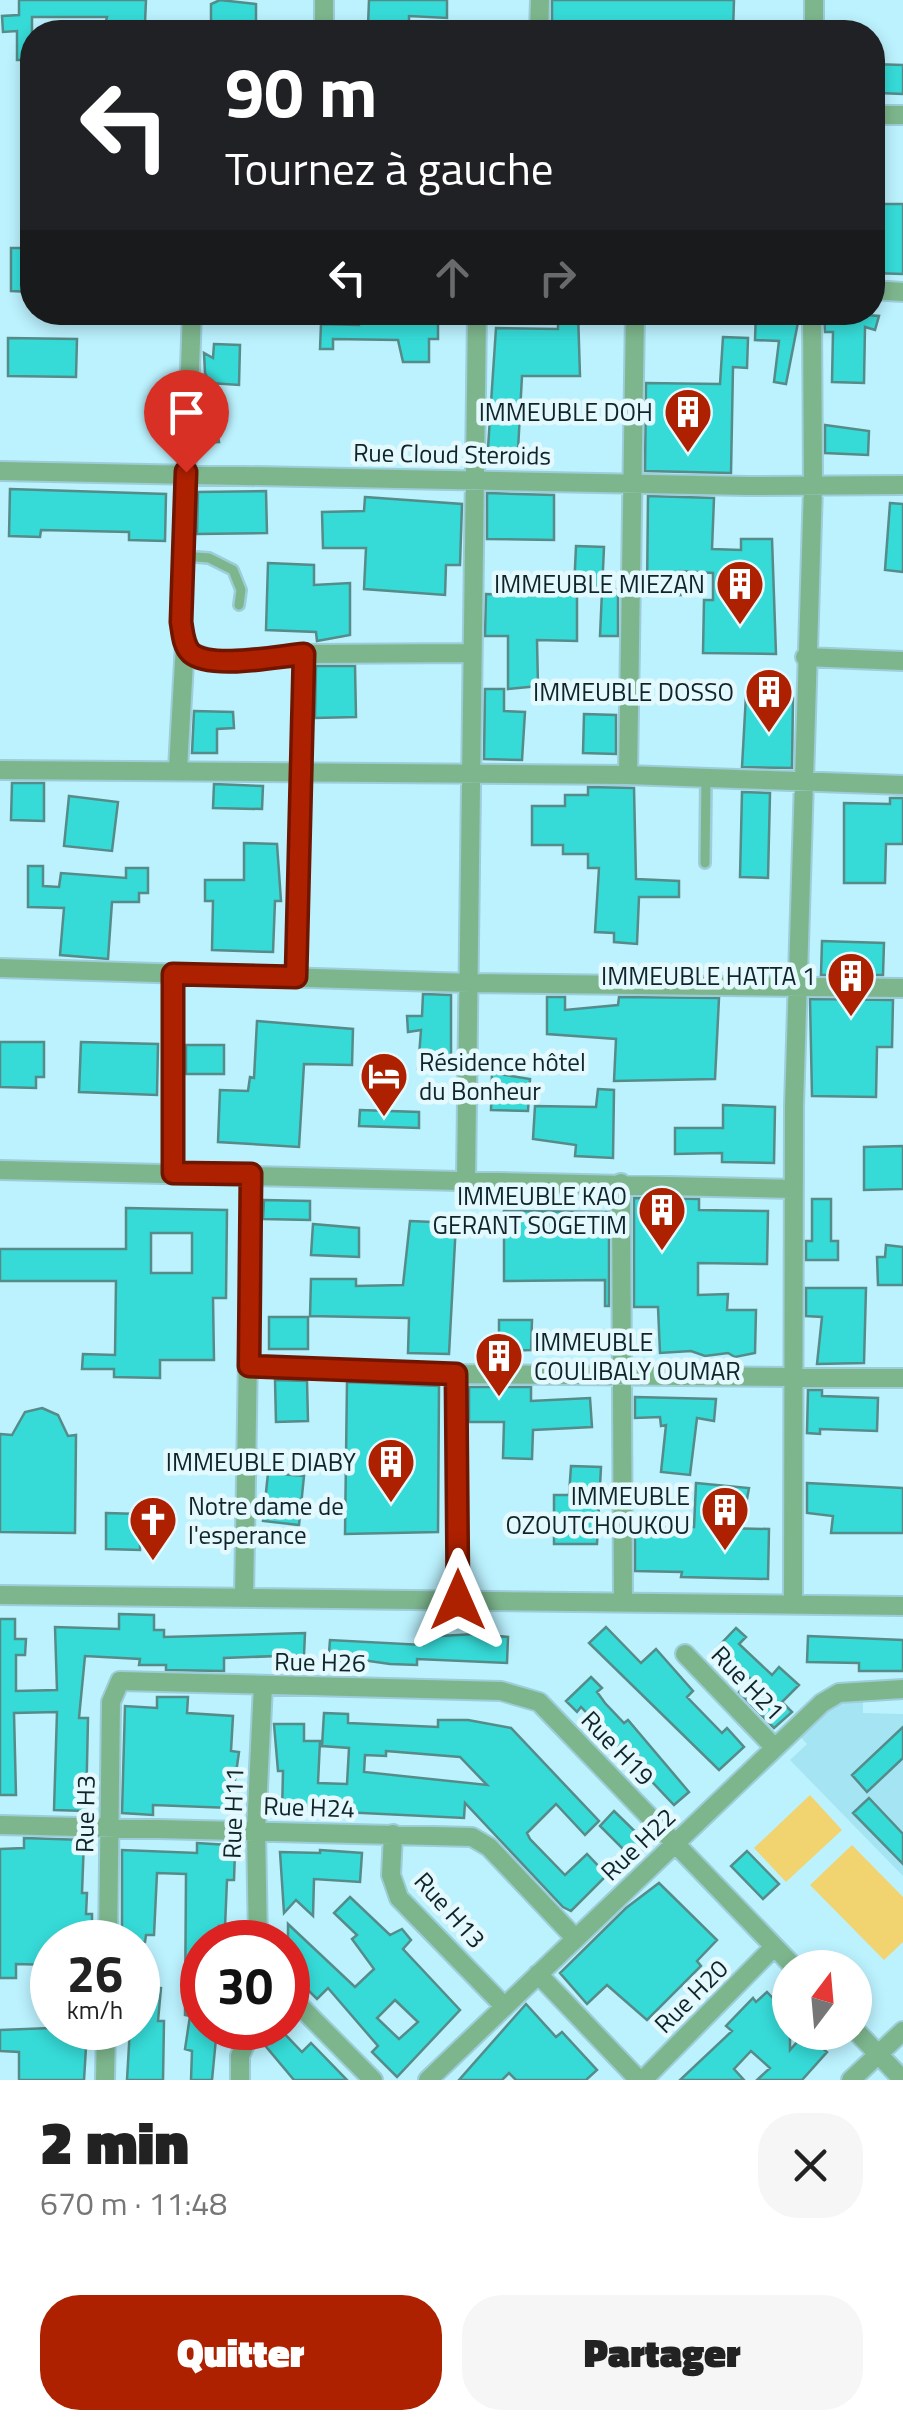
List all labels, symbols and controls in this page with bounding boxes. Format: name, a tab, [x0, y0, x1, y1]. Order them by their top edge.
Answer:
text: 90 m	[225, 38, 378, 144]
icon: left	[60, 60, 190, 190]
text: Tournez à gauche	[225, 134, 554, 202]
icon: left	[320, 250, 375, 305]
icon: ahead	[425, 250, 480, 305]
icon: right	[530, 250, 585, 305]
pin	[144, 370, 229, 473]
icon: arrive	[159, 385, 214, 440]
building icon: IMMEUBLE DOH	[662, 386, 714, 454]
place label: IMMEUBLE DOH	[479, 393, 653, 431]
street label: Rue Cloud Steroids	[353, 433, 551, 475]
building icon: IMMEUBLE MIEZAN	[714, 558, 766, 626]
place label: IMMEUBLE MIEZAN	[494, 565, 705, 603]
building icon: IMMEUBLE DOSSO	[743, 666, 795, 734]
place label: IMMEUBLE DOSSO	[533, 673, 734, 711]
building icon: IMMEUBLE HATTA 1	[825, 950, 877, 1018]
place label: IMMEUBLE HATTA 1	[601, 957, 816, 995]
place label: Résidence hôtel du Bonheur	[419, 1043, 586, 1110]
hotel icon: Résidence hôtel du Bonheur	[358, 1050, 410, 1118]
place label: IMMEUBLE KAO GERANT SOGETIM	[433, 1177, 627, 1244]
building icon: IMMEUBLE KAO GERANT SOGETIM	[636, 1184, 688, 1252]
place label: IMMEUBLE COULIBALY OUMAR	[534, 1323, 741, 1390]
building icon: IMMEUBLE COULIBALY OUMAR	[473, 1330, 525, 1398]
building icon: IMMEUBLE DIABY	[365, 1436, 417, 1504]
place label: IMMEUBLE DIABY	[166, 1443, 357, 1481]
place label: IMMEUBLE OZOUTCHOUKOU	[505, 1477, 690, 1544]
building icon: IMMEUBLE OZOUTCHOUKOU	[699, 1484, 751, 1552]
place label: Notre dame de l'esperance	[188, 1487, 344, 1554]
church icon: Notre dame de l'esperance	[127, 1494, 179, 1562]
position arrow	[406, 1548, 510, 1652]
street label: Rue H21	[703, 1637, 793, 1729]
street label: Rue H26	[274, 1642, 366, 1682]
street label: Rue H19	[573, 1702, 663, 1794]
street label: Rue H11	[212, 1767, 254, 1859]
street label: Rue H3	[65, 1775, 105, 1853]
street label: Rue H24	[263, 1786, 355, 1828]
street label: Rue H22	[592, 1799, 684, 1889]
street label: Rue H13	[405, 1863, 495, 1957]
speed limit sign: 30	[180, 1920, 310, 2050]
text: 26	[67, 1935, 123, 2011]
street label: Rue H20	[645, 1950, 737, 2042]
north arrow	[772, 1950, 872, 2050]
map controls	[772, 1950, 872, 2050]
text: km/h	[67, 1991, 123, 2029]
text: 2 min	[40, 2096, 189, 2187]
button: close	[758, 2113, 863, 2218]
text: 670 m · 11:48	[40, 2179, 227, 2227]
button: Quitter	[40, 2295, 442, 2410]
button: Partager	[462, 2295, 863, 2410]

